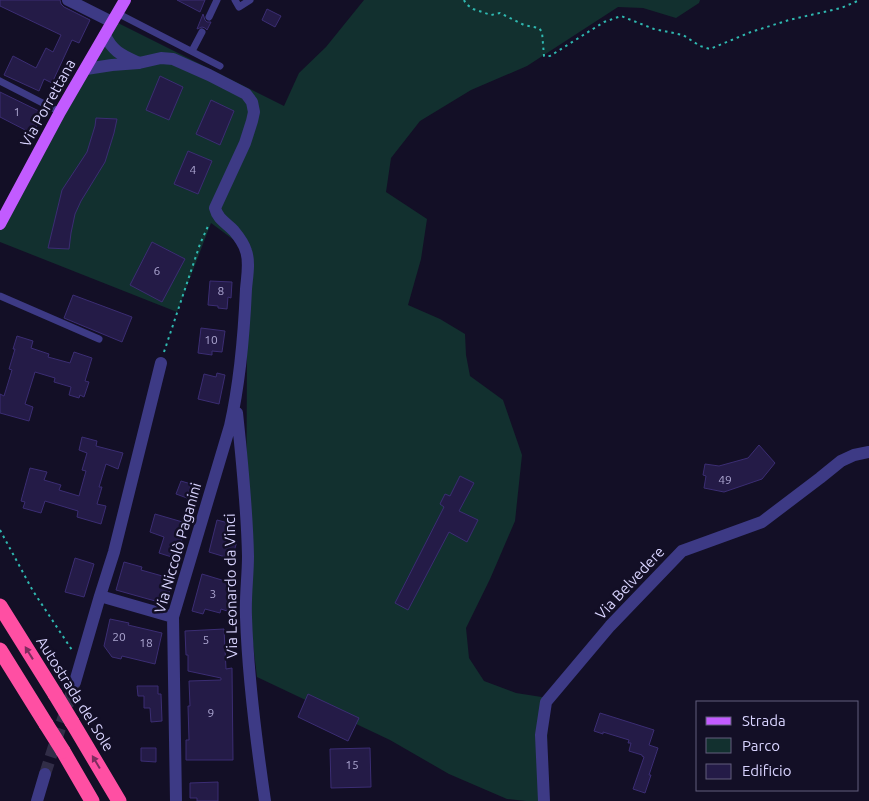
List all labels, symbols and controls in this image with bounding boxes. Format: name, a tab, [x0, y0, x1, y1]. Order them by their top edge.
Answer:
street label: Via Porrettana	[16, 56, 79, 150]
house number: 1	[14, 105, 20, 118]
house number: 4	[190, 163, 197, 176]
house number: 6	[154, 264, 161, 277]
house number: 8	[218, 284, 225, 297]
house number: 10	[204, 333, 218, 346]
house number: 49	[718, 473, 732, 486]
street label: Via Niccolò Paganini	[151, 481, 204, 615]
street label: Via Leonardo da Vinci	[221, 513, 240, 659]
street label: Via Belvedere	[592, 543, 668, 622]
house number: 3	[210, 587, 216, 600]
house number: 20	[112, 630, 126, 643]
street label: Autostrada del Sole	[33, 633, 118, 754]
house number: 5	[203, 633, 209, 646]
house number: 18	[139, 636, 153, 649]
one-way arrow	[25, 647, 34, 660]
legend	[696, 701, 859, 791]
house number: 9	[208, 706, 214, 719]
text: Strada	[742, 712, 786, 729]
text: Parco	[742, 737, 780, 754]
one-way arrow	[91, 755, 100, 768]
house number: 15	[345, 758, 359, 771]
text: Edificio	[742, 762, 791, 779]

